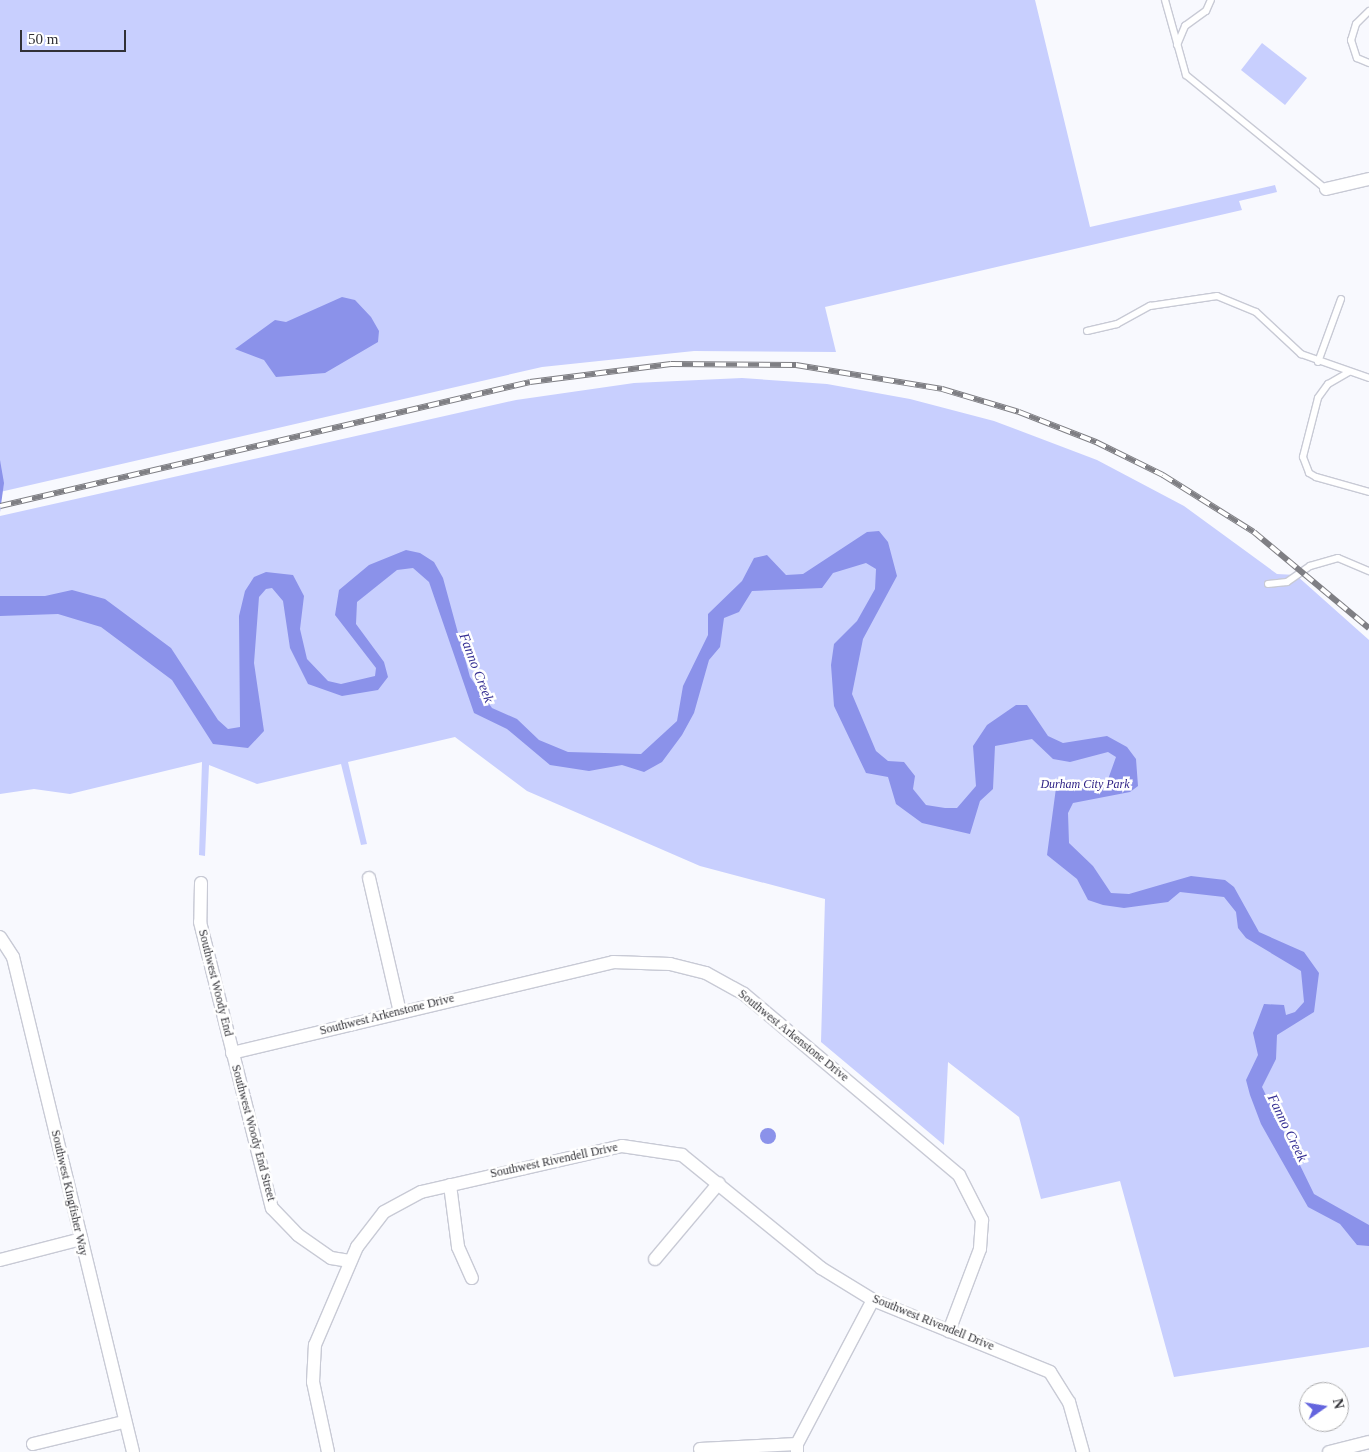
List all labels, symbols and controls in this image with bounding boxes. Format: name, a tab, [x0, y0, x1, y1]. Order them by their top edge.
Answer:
scale bar	[22, 20, 129, 52]
text: 50 m	[28, 31, 58, 47]
water label: Fanno Creek	[455, 631, 497, 705]
park label: Durham City Park	[1040, 778, 1130, 792]
street label: Southwest Woody End	[195, 928, 235, 1038]
street label: Southwest Arkenstone Drive	[735, 987, 851, 1085]
street label: Southwest Arkenstone Drive	[318, 991, 456, 1039]
street label: Southwest Woody End Street	[228, 1063, 278, 1203]
water label: Fanno Creek	[1263, 1092, 1311, 1164]
street label: Southwest Kingfisher Way	[47, 1129, 91, 1257]
street label: Southwest Rivendell Drive	[489, 1140, 619, 1182]
street label: Southwest Rivendell Drive	[870, 1292, 996, 1354]
north arrow	[1299, 1382, 1349, 1432]
text: N	[1330, 1397, 1347, 1410]

